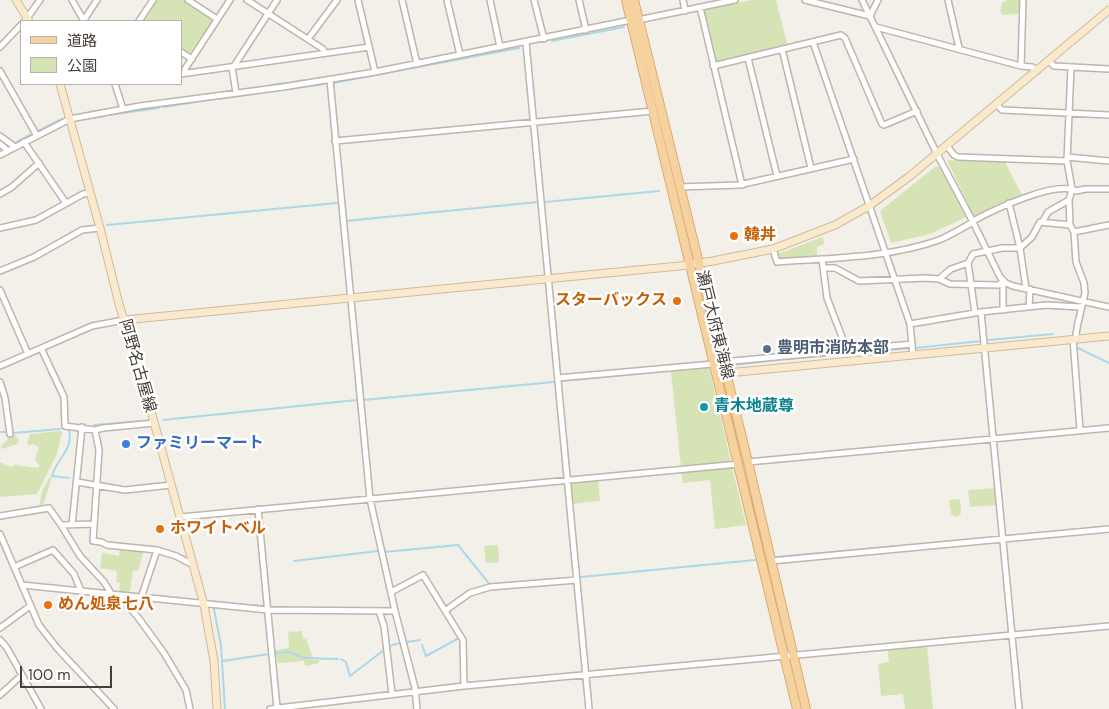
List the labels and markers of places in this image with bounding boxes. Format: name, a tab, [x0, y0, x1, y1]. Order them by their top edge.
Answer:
place label: 韓丼	[744, 226, 776, 246]
marker: 韓丼	[728, 230, 740, 242]
place label: スターバックス	[555, 291, 667, 311]
marker: スターバックス	[671, 295, 683, 307]
place label: 豊明市消防本部	[777, 339, 889, 359]
marker: 豊明市消防本部	[761, 343, 773, 355]
place label: 青木地蔵尊	[714, 397, 794, 417]
marker: 青木地蔵尊	[698, 401, 710, 413]
place label: ファミリーマート	[136, 434, 264, 454]
marker: ファミリーマート	[120, 438, 132, 450]
place label: ホワイトベル	[170, 519, 266, 539]
marker: ホワイトベル	[154, 523, 166, 535]
place label: めん処泉七八	[58, 595, 154, 615]
marker: めん処泉七八	[42, 599, 54, 611]

